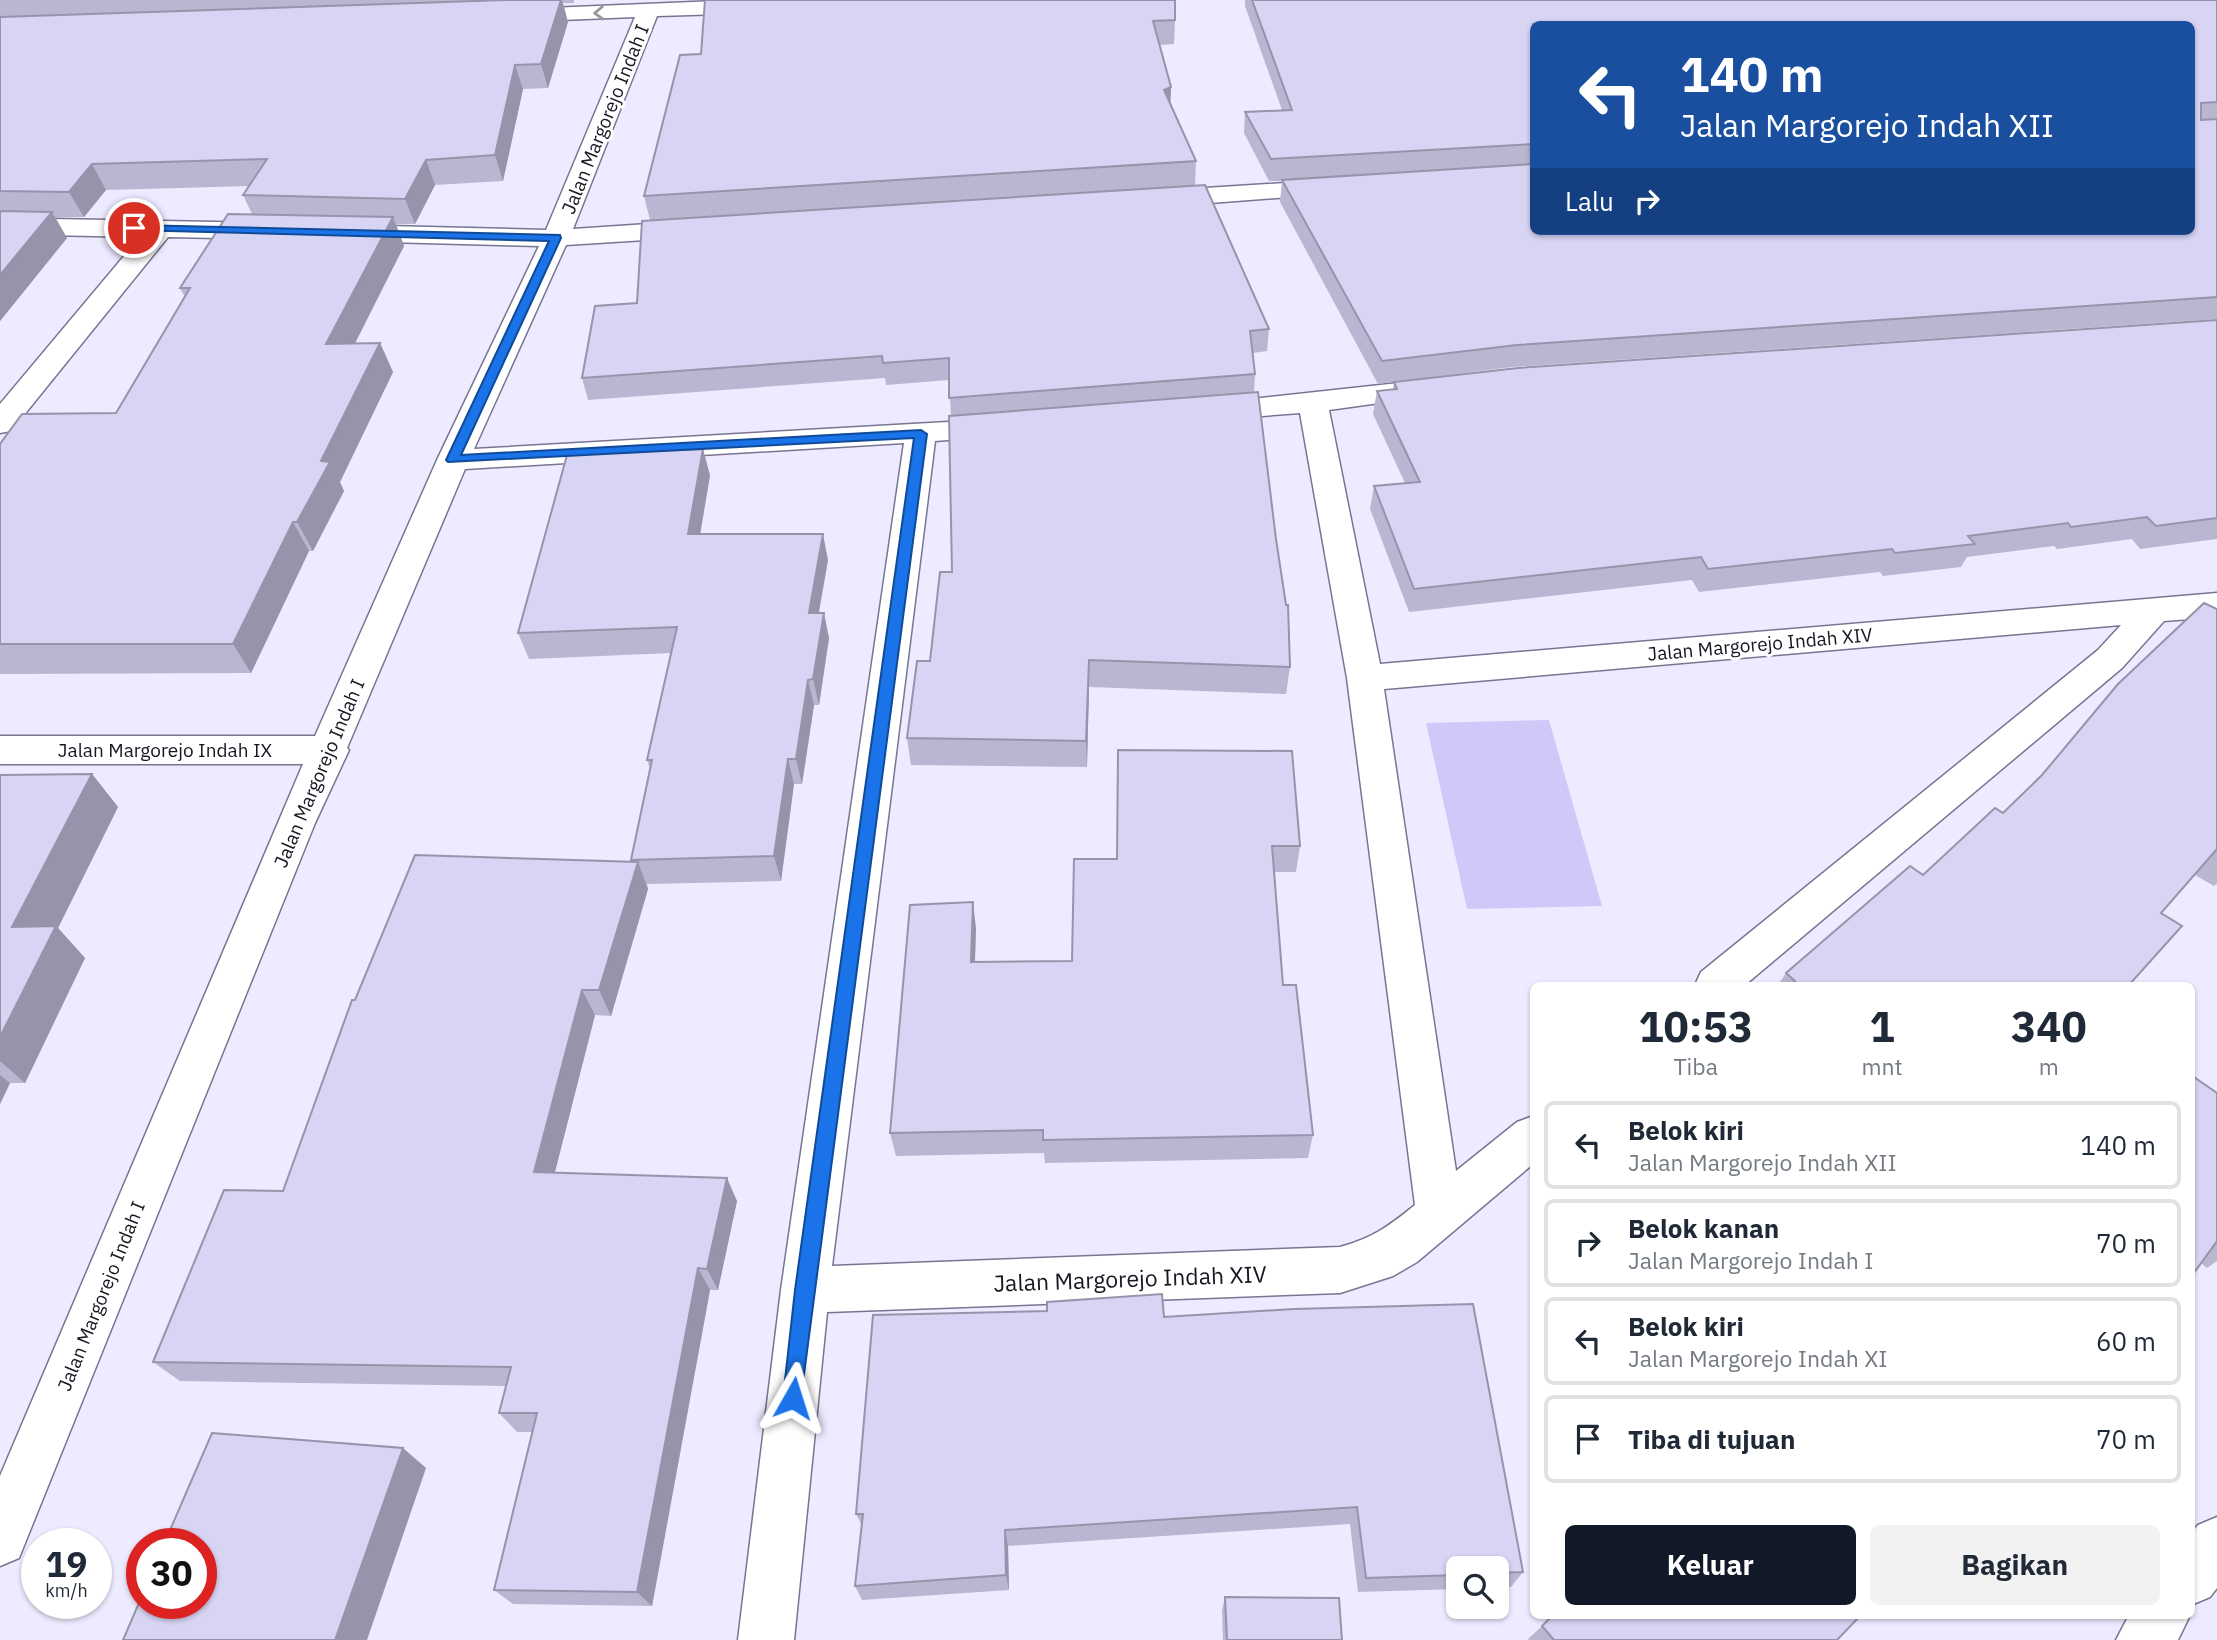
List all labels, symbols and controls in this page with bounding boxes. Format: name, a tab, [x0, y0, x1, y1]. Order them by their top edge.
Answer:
one-way arrow	[594, 5, 604, 21]
street label: Jalan Margorejo Indah I	[556, 21, 654, 217]
text: 140 m	[1680, 42, 1824, 105]
icon: left	[1565, 49, 1656, 140]
text: Jalan Margorejo Indah XII	[1680, 104, 2054, 146]
icon: right	[1628, 182, 1666, 220]
text: Lalu	[1565, 184, 1614, 218]
pin	[104, 198, 164, 258]
icon: arrive	[115, 209, 153, 247]
street label: Jalan Margorejo Indah XIV	[1646, 622, 1874, 666]
street label: Jalan Margorejo Indah I	[268, 675, 370, 871]
street label: Jalan Margorejo Indah IX	[58, 738, 273, 762]
text: 10:53	[1638, 999, 1753, 1054]
text: 1	[1869, 999, 1895, 1054]
text: 340	[2011, 999, 2087, 1054]
text: Tiba	[1673, 1051, 1718, 1081]
text: mnt	[1861, 1051, 1903, 1081]
text: m	[2039, 1051, 2059, 1081]
text: Belok kiri	[1628, 1113, 1744, 1147]
icon: left	[1569, 1126, 1607, 1164]
text: 140 m	[2080, 1128, 2156, 1162]
text: Jalan Margorejo Indah XII	[1628, 1147, 1897, 1177]
street label: Jalan Margorejo Indah I	[52, 1198, 150, 1394]
text: Belok kanan	[1628, 1211, 1779, 1245]
icon: right	[1569, 1224, 1607, 1262]
text: 70 m	[2096, 1226, 2156, 1260]
text: Jalan Margorejo Indah I	[1628, 1245, 1873, 1275]
street label: Jalan Margorejo Indah XIV	[993, 1258, 1267, 1298]
text: Belok kiri	[1628, 1309, 1744, 1343]
icon: left	[1569, 1322, 1607, 1360]
text: 60 m	[2096, 1324, 2156, 1358]
text: Jalan Margorejo Indah XI	[1628, 1343, 1888, 1373]
position arrow	[756, 1361, 830, 1435]
icon: arrive	[1569, 1420, 1607, 1458]
text: Tiba di tujuan	[1628, 1422, 1795, 1456]
text: 70 m	[2096, 1422, 2156, 1456]
button: Keluar	[1565, 1525, 1856, 1605]
button: Bagikan	[1870, 1525, 2160, 1605]
speed limit sign: 30	[126, 1528, 217, 1619]
text: 19	[45, 1541, 88, 1587]
map controls	[1446, 1556, 1509, 1619]
button: search	[1446, 1556, 1509, 1619]
text: km/h	[45, 1579, 88, 1602]

